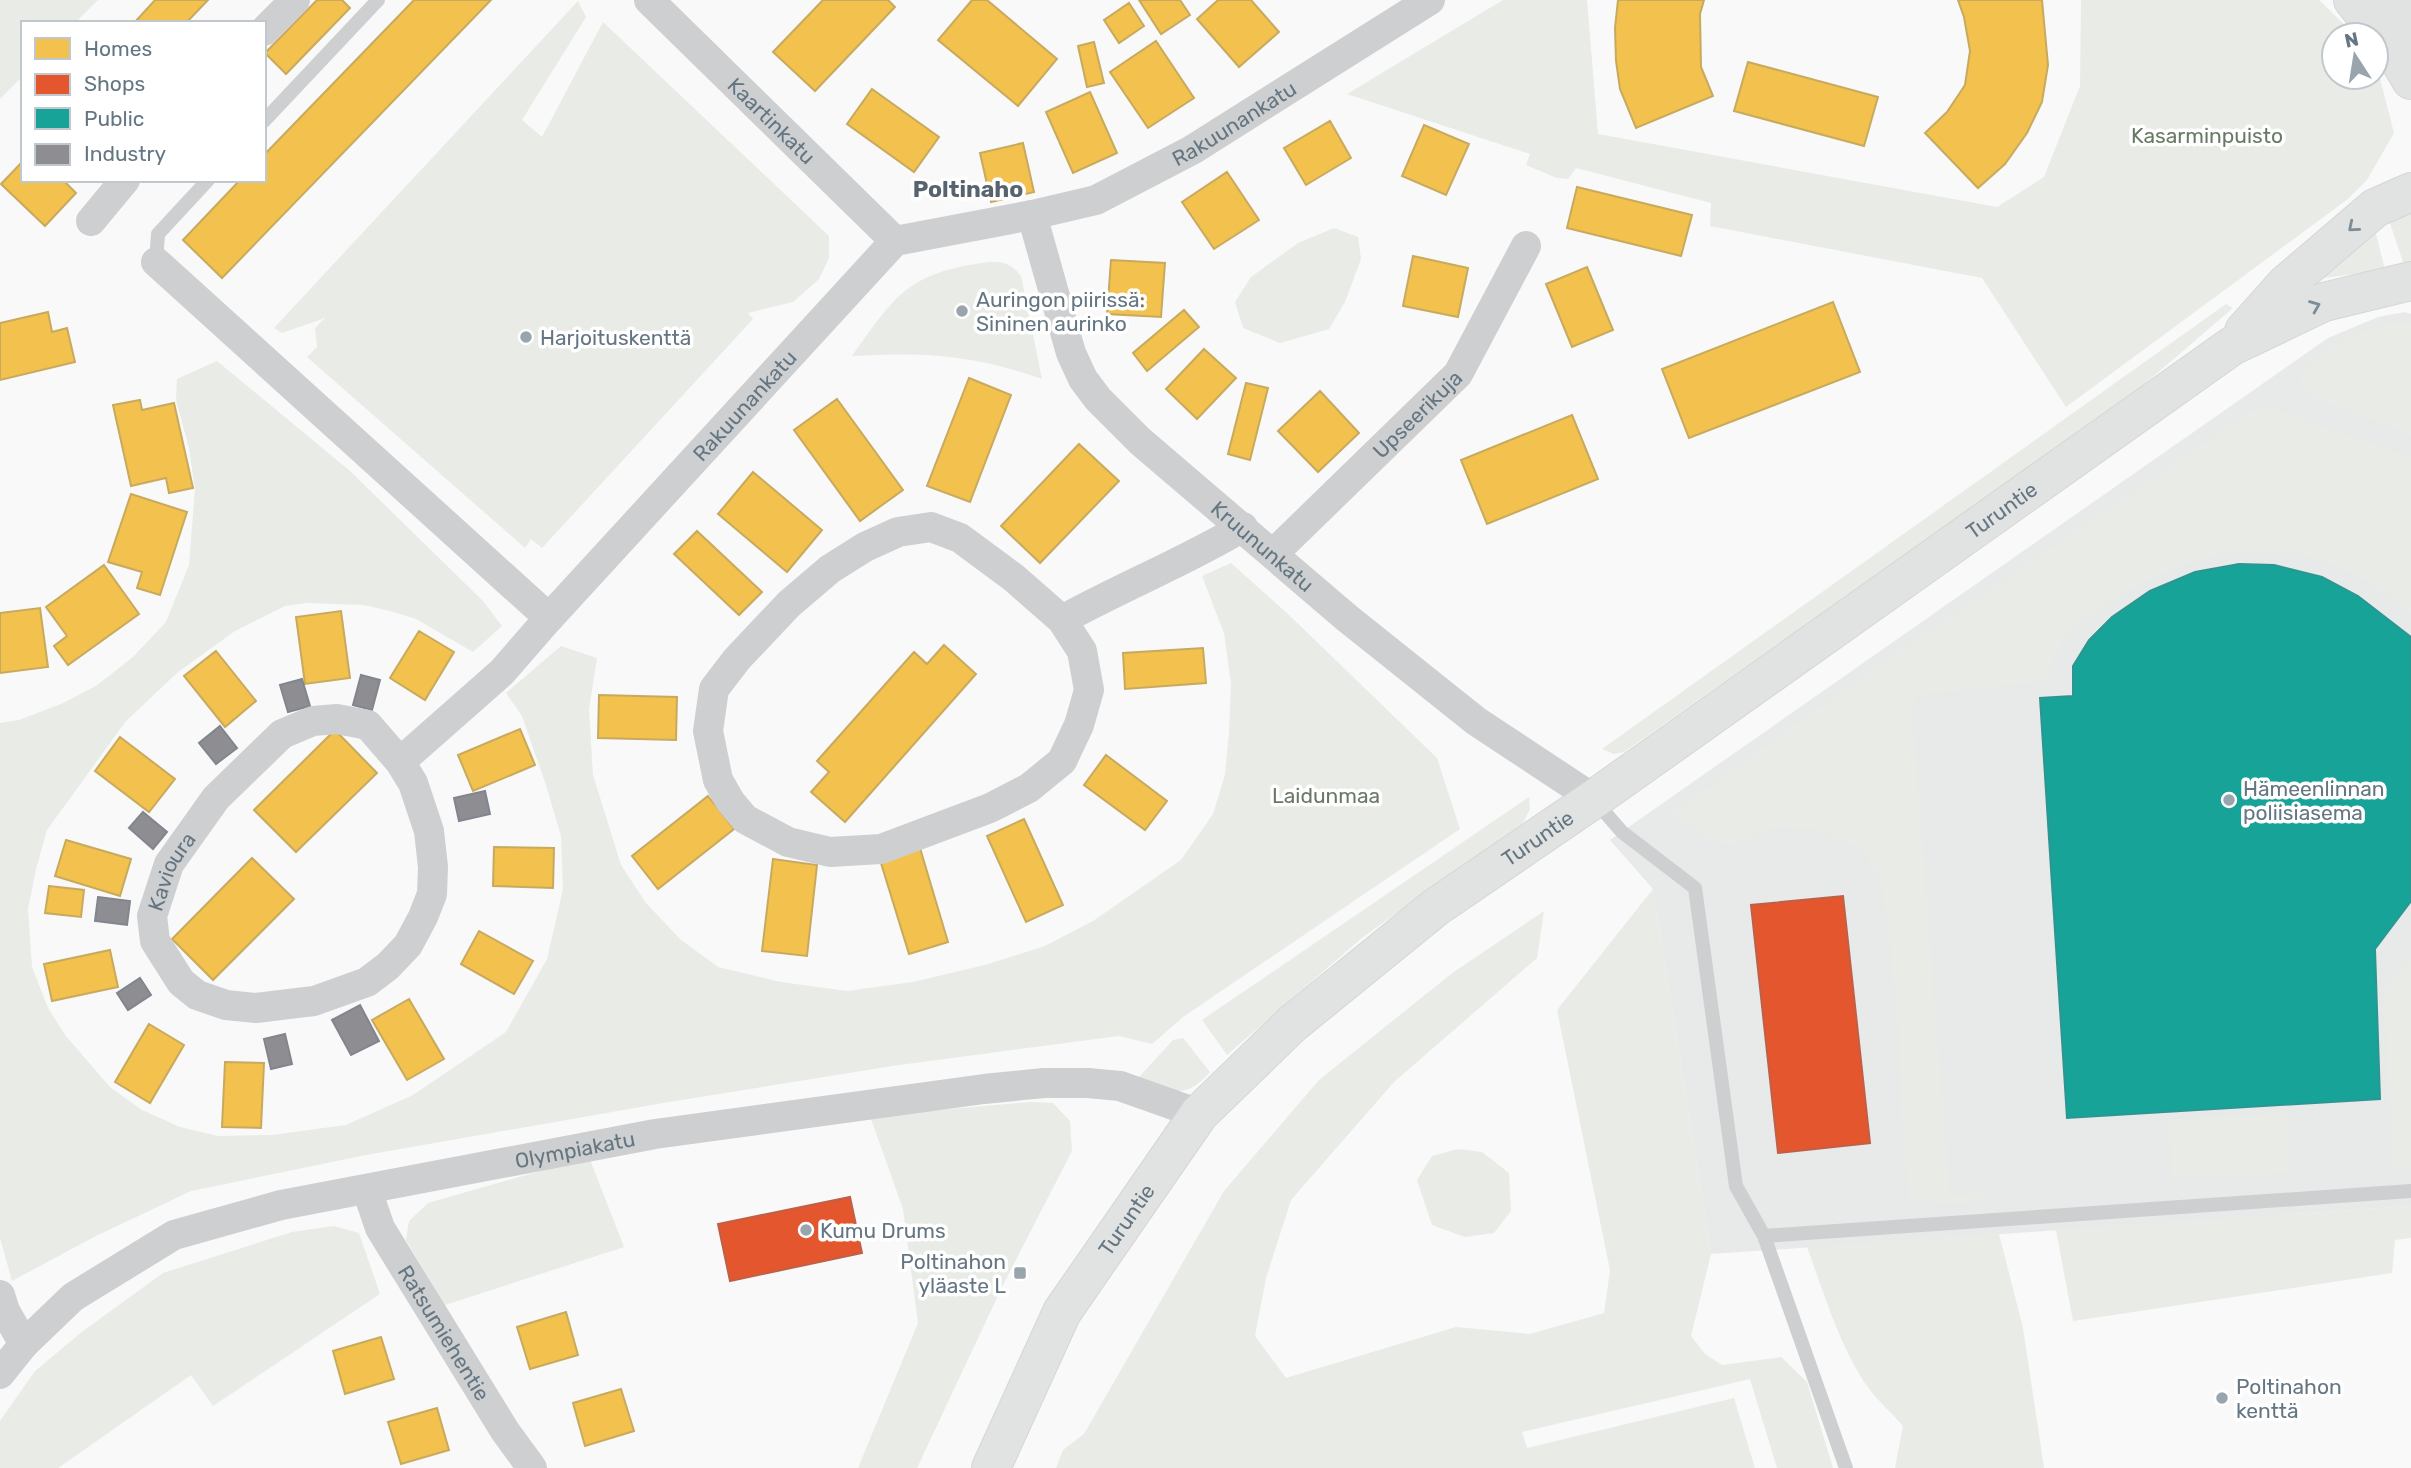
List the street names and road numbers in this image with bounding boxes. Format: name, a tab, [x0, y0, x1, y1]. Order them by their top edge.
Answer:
street label: Kaartinkatu	[723, 72, 821, 169]
street label: Rakuunankatu	[1167, 75, 1301, 171]
street label: Rakuunankatu	[687, 345, 801, 466]
street label: Upseerikuja	[1367, 365, 1467, 463]
street label: Turuntie	[1961, 476, 2042, 544]
street label: Kruununkatu	[1206, 495, 1319, 597]
street label: Turuntie	[1497, 804, 1578, 871]
street label: Kavioura	[142, 827, 200, 914]
street label: Olympiakatu	[513, 1126, 637, 1173]
street label: Turuntie	[1093, 1179, 1160, 1260]
street label: Ratsumiehentie	[393, 1260, 496, 1405]

